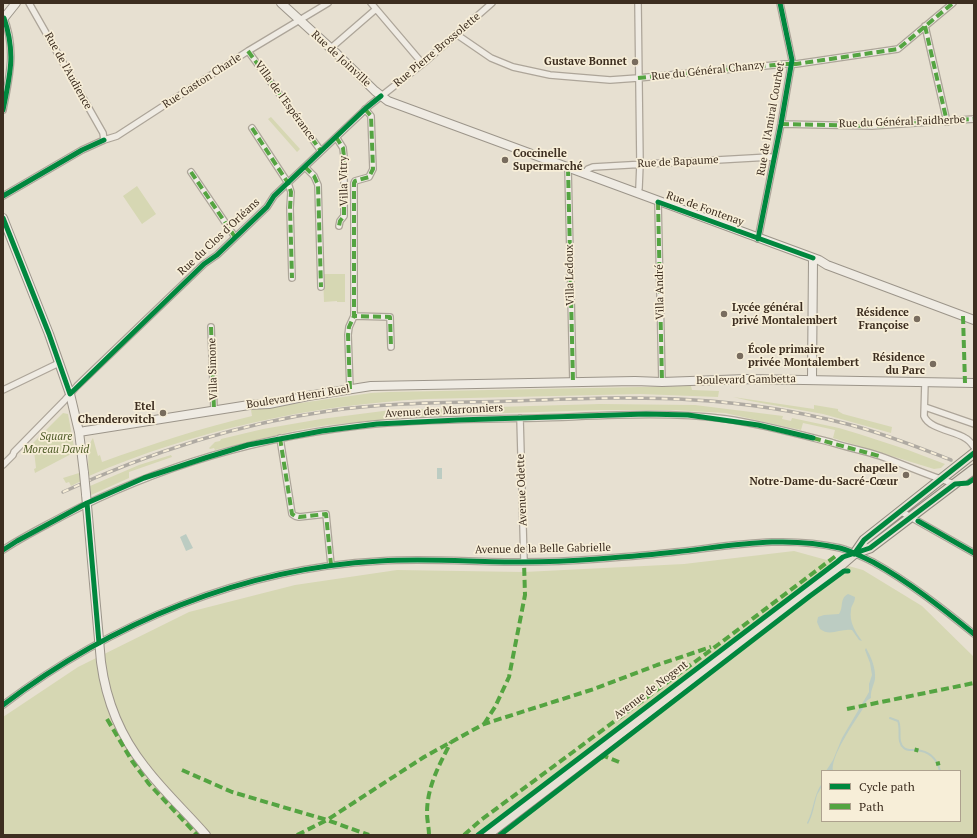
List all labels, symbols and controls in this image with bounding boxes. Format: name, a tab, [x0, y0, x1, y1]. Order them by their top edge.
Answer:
street label: Rue Pierre Brossolette	[391, 10, 483, 90]
street label: Rue de Joinville	[309, 28, 373, 90]
street label: Rue de l'Audience	[41, 30, 95, 112]
street label: Rue Gaston Charle	[160, 51, 244, 111]
place label: Gustave Bonnet	[544, 55, 627, 69]
marker: Gustave Bonnet	[630, 57, 640, 67]
street label: Rue du Général Chanzy	[651, 58, 765, 84]
street label: Villa de l'Espérance	[252, 59, 318, 143]
street label: Rue de l'Amiral Courbet	[754, 61, 788, 177]
street label: Rue du Général Faidherbe	[839, 113, 965, 131]
place label: Coccinelle Supermarché	[513, 147, 583, 173]
street label: Rue de Bapaume	[637, 153, 719, 171]
marker: Coccinelle Supermarché	[500, 155, 510, 165]
street label: Villa Vitry	[337, 156, 351, 206]
street label: Rue de Fontenay	[664, 189, 746, 229]
street label: Rue du Clos d'Orléans	[175, 196, 263, 278]
street label: Villa Ledoux	[563, 244, 577, 306]
street label: Villa André	[653, 264, 667, 320]
place label: Lycée général privé Montalembert	[732, 301, 837, 327]
place label: Résidence Françoise	[856, 306, 909, 332]
marker: Lycée général privé Montalembert	[719, 309, 729, 319]
marker: Résidence Françoise	[912, 314, 922, 324]
street label: Villa Simone	[205, 338, 221, 400]
place label: École primaire privée Montalembert	[748, 343, 859, 369]
marker: École primaire privée Montalembert	[735, 351, 745, 361]
place label: Résidence du Parc	[872, 351, 925, 377]
marker: Résidence du Parc	[928, 359, 938, 369]
street label: Boulevard Gambetta	[696, 373, 796, 387]
street label: Boulevard Henri Ruel	[245, 382, 351, 412]
place label: Etel Chenderovitch	[78, 400, 155, 426]
street label: Avenue des Marronniers	[385, 401, 503, 421]
marker: Etel Chenderovitch	[158, 408, 168, 418]
park label: Square Moreau David	[23, 430, 89, 456]
street label: Avenue Odette	[514, 454, 530, 526]
place label: chapelle Notre-Dame-du-Sacré-Cœur	[749, 462, 898, 488]
marker: chapelle Notre-Dame-du-Sacré-Cœur	[901, 470, 911, 480]
street label: Avenue de la Belle Gabrielle	[475, 541, 611, 557]
street label: Avenue de Nogent	[611, 658, 691, 722]
legend	[821, 770, 961, 822]
text: Cycle path	[859, 779, 915, 794]
text: Path	[859, 799, 884, 814]

